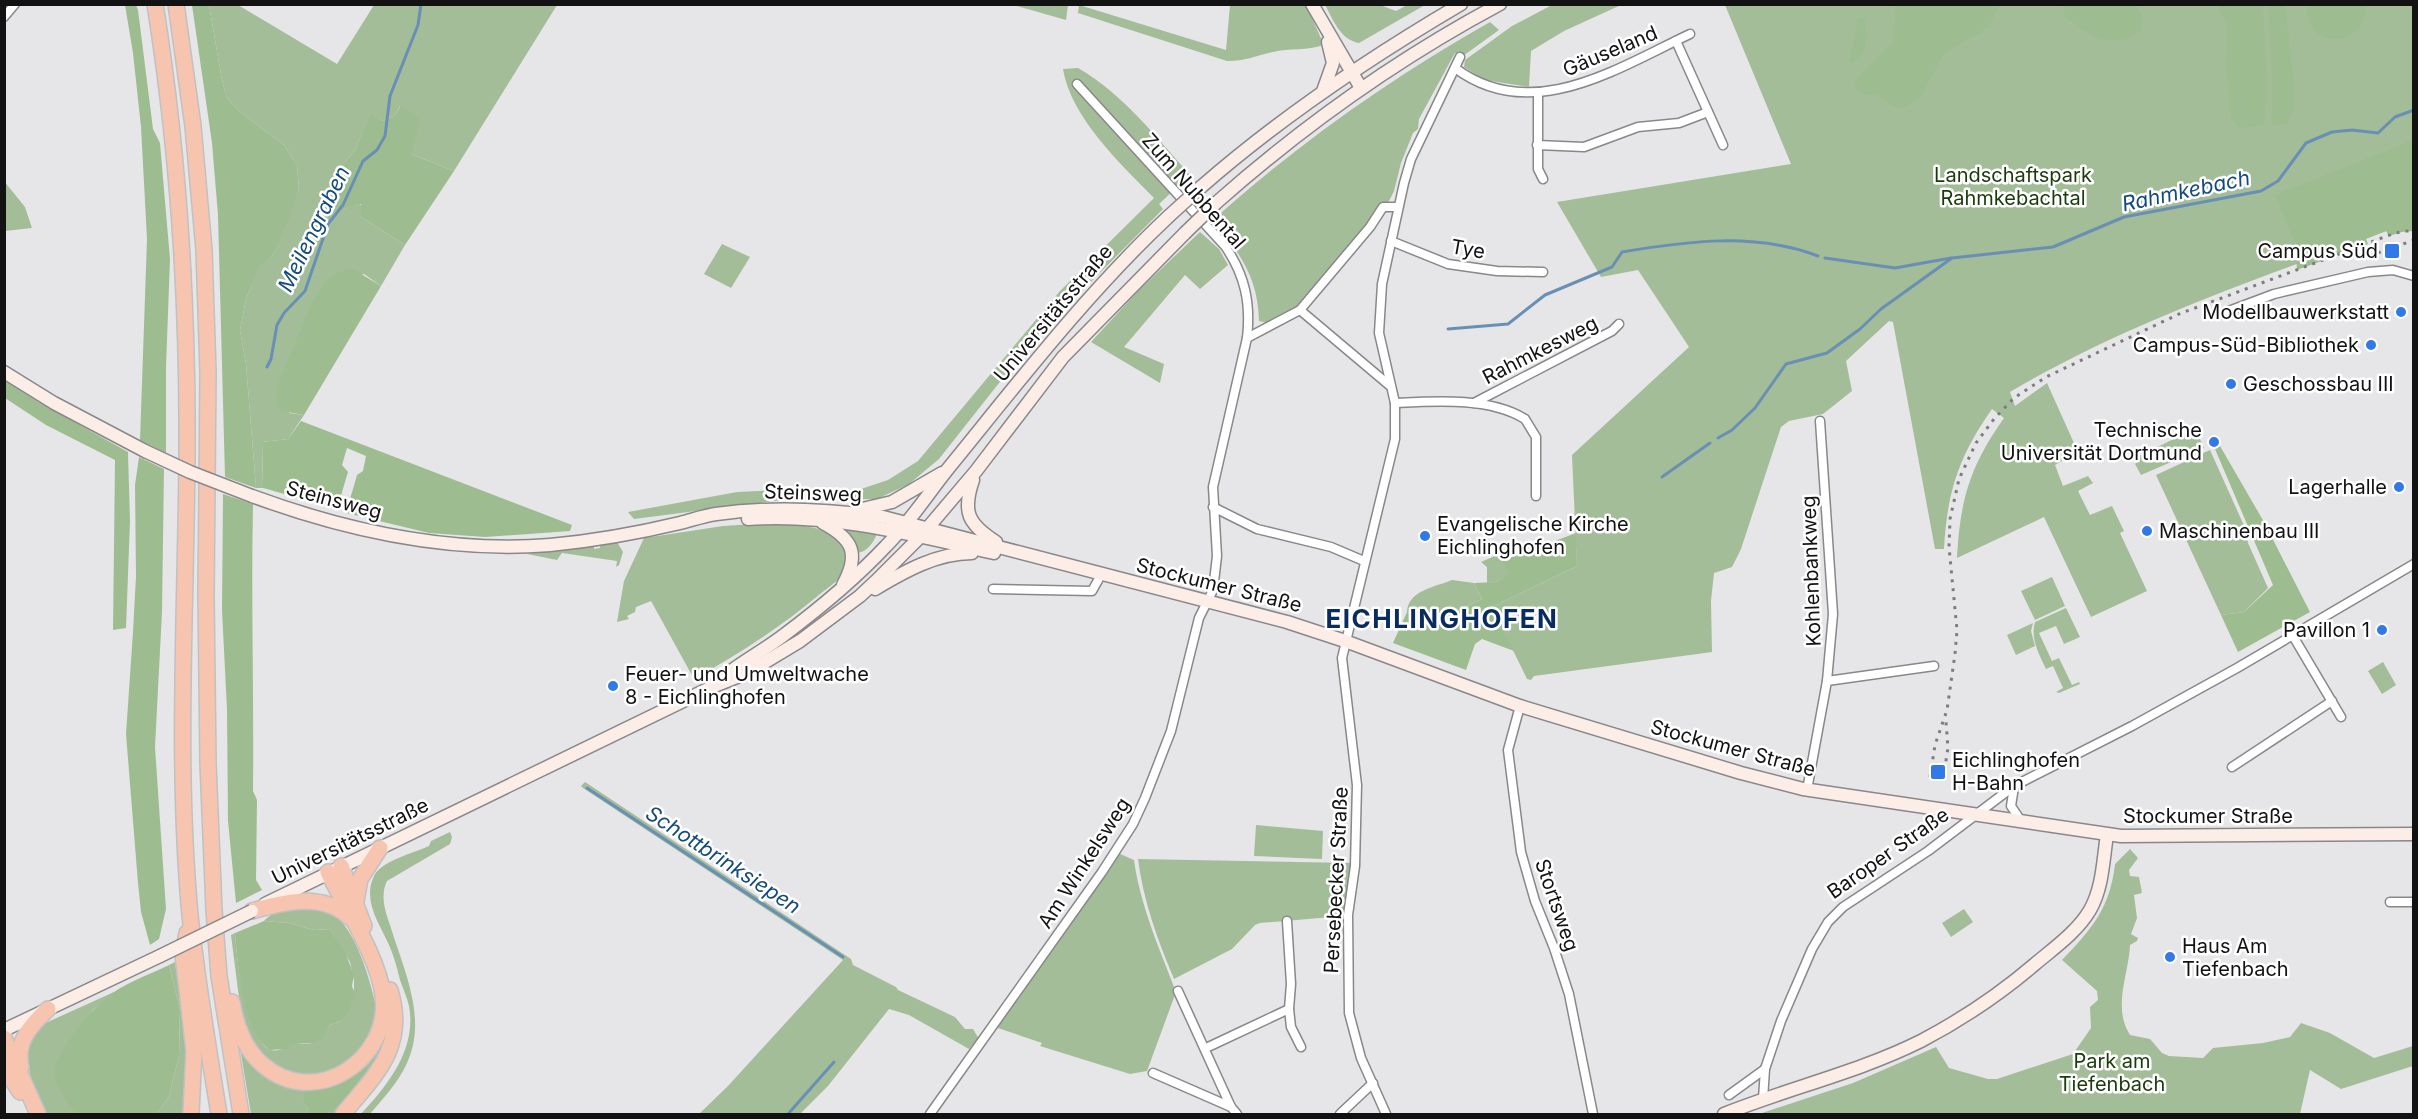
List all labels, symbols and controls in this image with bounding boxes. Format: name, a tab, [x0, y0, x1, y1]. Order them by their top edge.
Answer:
street label: Gäuseland	[1559, 20, 1661, 82]
street label: Zum Nubbental	[1137, 128, 1251, 254]
water label: Meilengraben	[272, 162, 355, 296]
park label: Landschaftspark Rahmkebachtal	[1934, 163, 2092, 210]
water label: Rahmkebach	[2120, 165, 2252, 216]
street label: Tye	[1449, 234, 1487, 264]
place label: Campus Süd	[2257, 239, 2378, 263]
street label: Universitätsstraße	[989, 240, 1117, 386]
marker: Campus Süd	[2383, 242, 2401, 260]
place label: Modellbauwerkstatt	[2202, 300, 2389, 324]
marker: Modellbauwerkstatt	[2394, 305, 2408, 319]
street label: Rahmkesweg	[1478, 311, 1602, 389]
place label: Campus-Süd-Bibliothek	[2133, 333, 2359, 357]
marker: Campus-Süd-Bibliothek	[2364, 338, 2378, 352]
place label: Geschossbau III	[2243, 372, 2394, 396]
marker: Geschossbau III	[2224, 377, 2238, 391]
place label: Technische Universität Dortmund	[2001, 418, 2202, 465]
marker: Technische Universität Dortmund	[2207, 435, 2221, 449]
place label: Lagerhalle	[2288, 475, 2387, 499]
street label: Steinsweg	[284, 476, 384, 524]
street label: Steinsweg	[764, 479, 862, 507]
marker: Lagerhalle	[2392, 480, 2406, 494]
street label: Kohlenbankweg	[1796, 495, 1826, 647]
place label: Evangelische Kirche Eichlinghofen	[1437, 512, 1629, 559]
place label: Maschinenbau III	[2159, 519, 2319, 543]
marker: Maschinenbau III	[2140, 524, 2154, 538]
marker: Evangelische Kirche Eichlinghofen	[1418, 529, 1432, 543]
street label: Stockumer Straße	[1134, 553, 1304, 617]
district label: EICHLINGHOFEN	[1326, 603, 1558, 634]
place label: Pavillon 1	[2283, 618, 2370, 642]
marker: Pavillon 1	[2375, 623, 2389, 637]
place label: Feuer- und Umweltwache 8 - Eichlinghofen	[625, 662, 869, 709]
marker: Feuer- und Umweltwache 8 - Eichlinghofen	[606, 679, 620, 693]
street label: Stockumer Straße	[1648, 714, 1818, 782]
place label: Eichlinghofen H-Bahn	[1952, 748, 2080, 795]
marker: Eichlinghofen H-Bahn	[1929, 763, 1947, 781]
street label: Persebecker Straße	[1319, 786, 1353, 974]
street label: Universitätsstraße	[268, 793, 432, 889]
street label: Am Winkelsweg	[1033, 793, 1135, 933]
water label: Schottbrinksiepen	[641, 800, 805, 919]
street label: Baroper Straße	[1823, 802, 1953, 904]
street label: Stockumer Straße	[2123, 804, 2293, 828]
street label: Stortsweg	[1530, 856, 1584, 954]
place label: Haus Am Tiefenbach	[2182, 934, 2289, 981]
marker: Haus Am Tiefenbach	[2163, 950, 2177, 964]
park label: Park am Tiefenbach	[2059, 1049, 2165, 1096]

